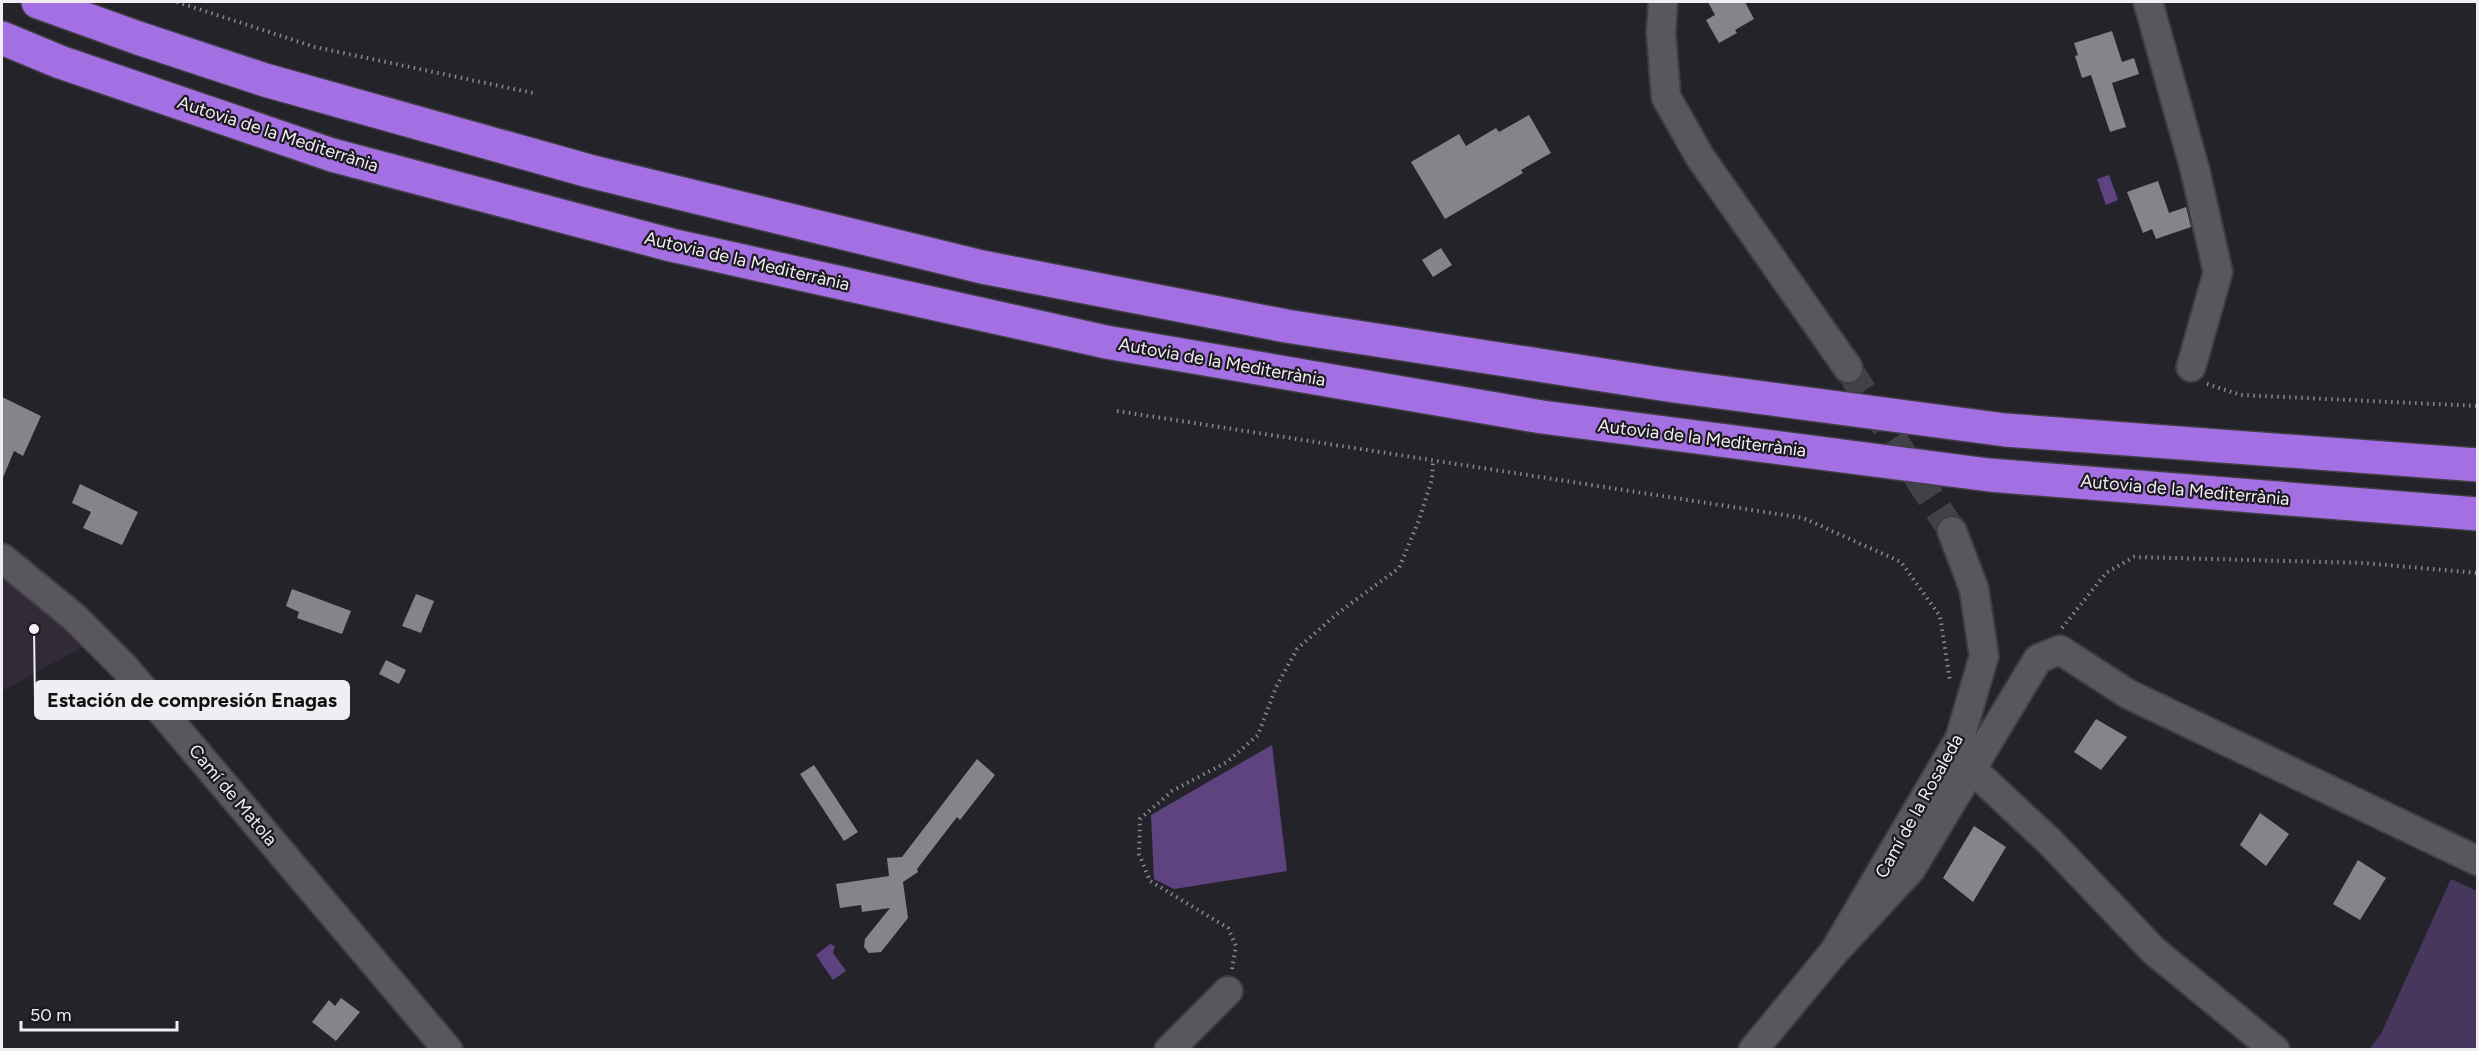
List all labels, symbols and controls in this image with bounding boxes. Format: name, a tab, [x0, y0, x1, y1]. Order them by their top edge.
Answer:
street label: Autovia de la Mediterrània	[175, 91, 381, 177]
street label: Autovia de la Mediterrània	[642, 227, 852, 295]
street label: Autovia de la Mediterrània	[1117, 333, 1327, 391]
street label: Autovia de la Mediterrània	[1597, 414, 1807, 462]
street label: Autovia de la Mediterrània	[2080, 470, 2290, 510]
callout: Estación de compresión Enagas	[35, 681, 349, 719]
text: Estación de compresión Enagas	[47, 688, 337, 712]
street label: Camí de la Rosaleda	[1870, 730, 1968, 882]
street label: Camí de Matola	[184, 740, 282, 850]
scale bar	[21, 994, 177, 1032]
text: 50 m	[30, 1004, 72, 1026]

